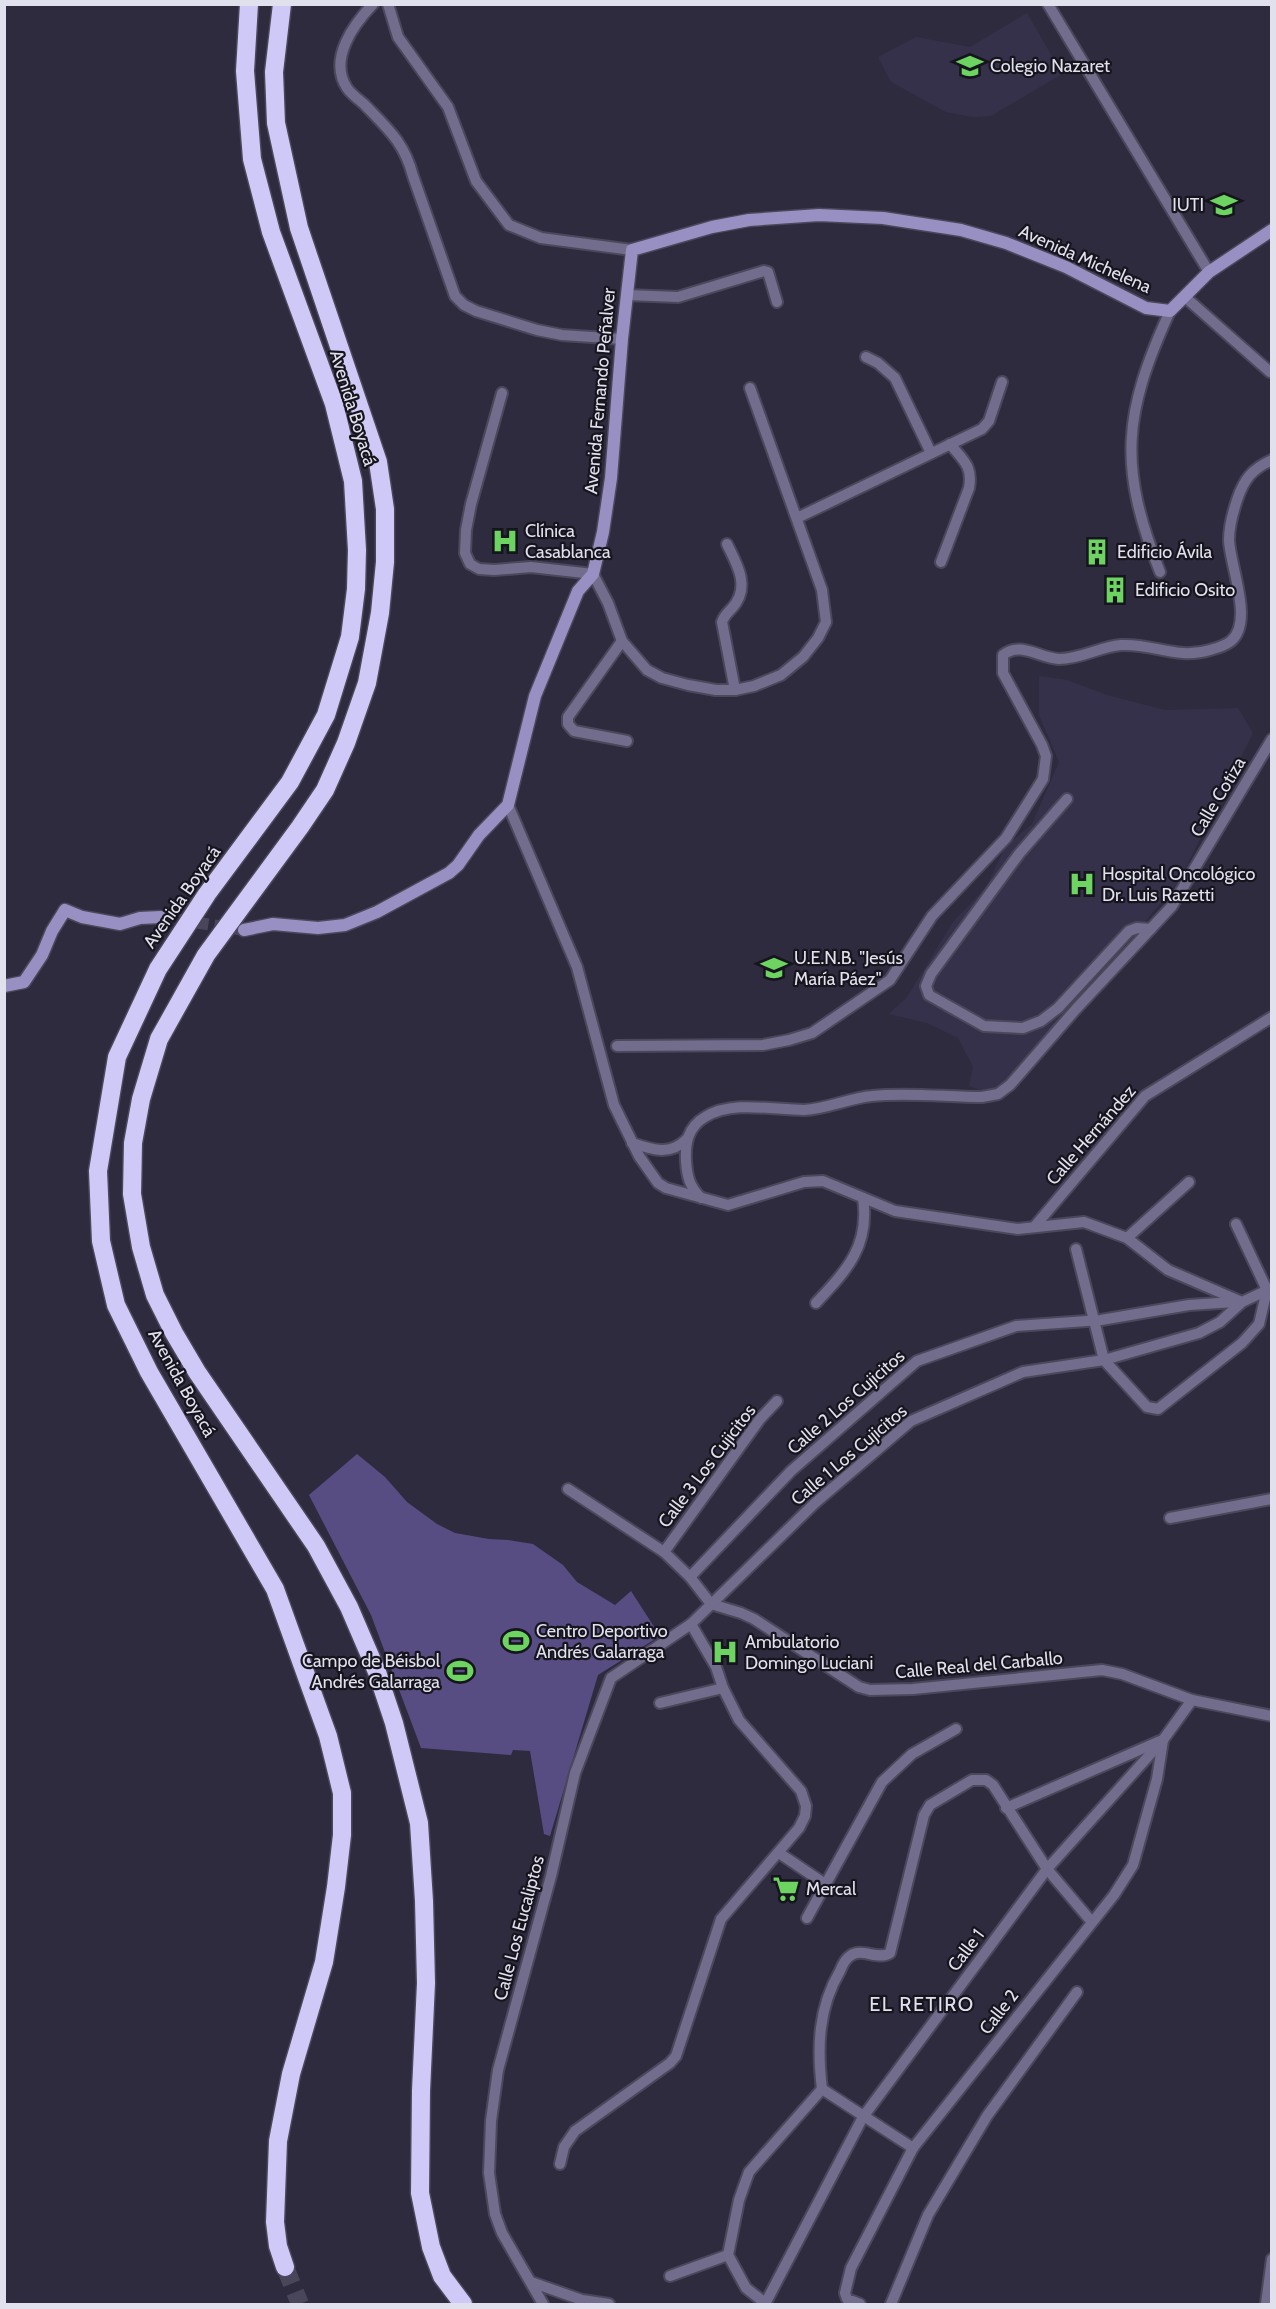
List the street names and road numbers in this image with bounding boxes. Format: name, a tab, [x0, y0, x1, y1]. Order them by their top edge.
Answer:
street label: Avenida Michelena	[1015, 220, 1155, 298]
street label: Avenida Fernando Peñalver	[580, 287, 620, 495]
street label: Avenida Boyacá	[325, 347, 381, 469]
street label: Calle Cotiza	[1186, 753, 1251, 841]
street label: Avenida Boyacá	[139, 841, 226, 952]
street label: Calle Hernández	[1042, 1080, 1141, 1189]
street label: Avenida Boyacá	[143, 1325, 221, 1441]
street label: Calle 2 Los Cujicitos	[783, 1345, 909, 1459]
street label: Calle 3 Los Cujicitos	[653, 1400, 761, 1532]
street label: Calle 1 Los Cujicitos	[786, 1400, 912, 1510]
street label: Calle Real del Carballo	[894, 1647, 1064, 1683]
street label: Calle Los Eucaliptos	[489, 1853, 549, 2003]
street label: Calle 1	[943, 1924, 989, 1976]
street label: Calle 2	[975, 1985, 1023, 2039]

